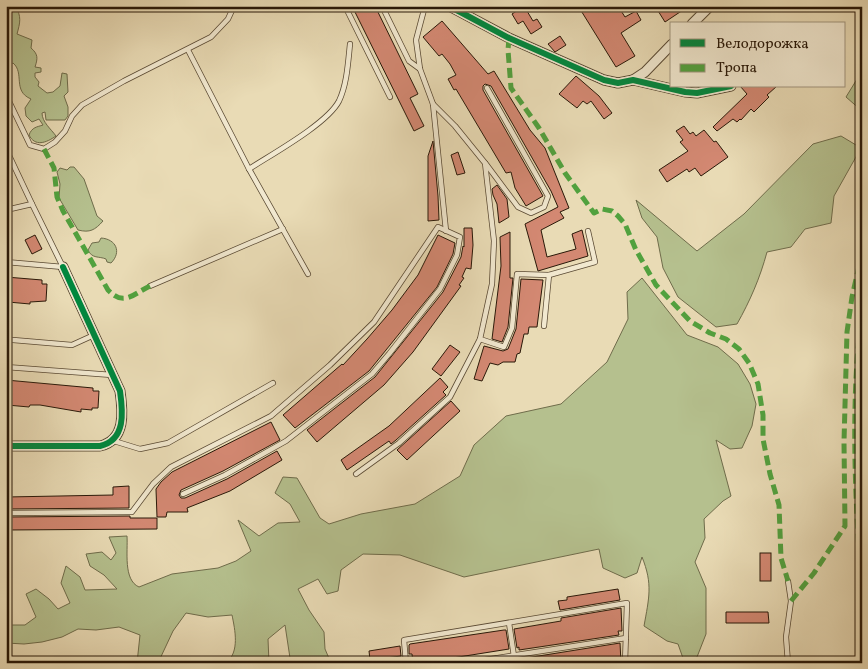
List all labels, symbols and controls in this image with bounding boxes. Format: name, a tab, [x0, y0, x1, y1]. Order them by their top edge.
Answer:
legend	[670, 22, 846, 88]
text: Велодорожка	[716, 34, 809, 55]
text: Тропа	[716, 58, 757, 79]

